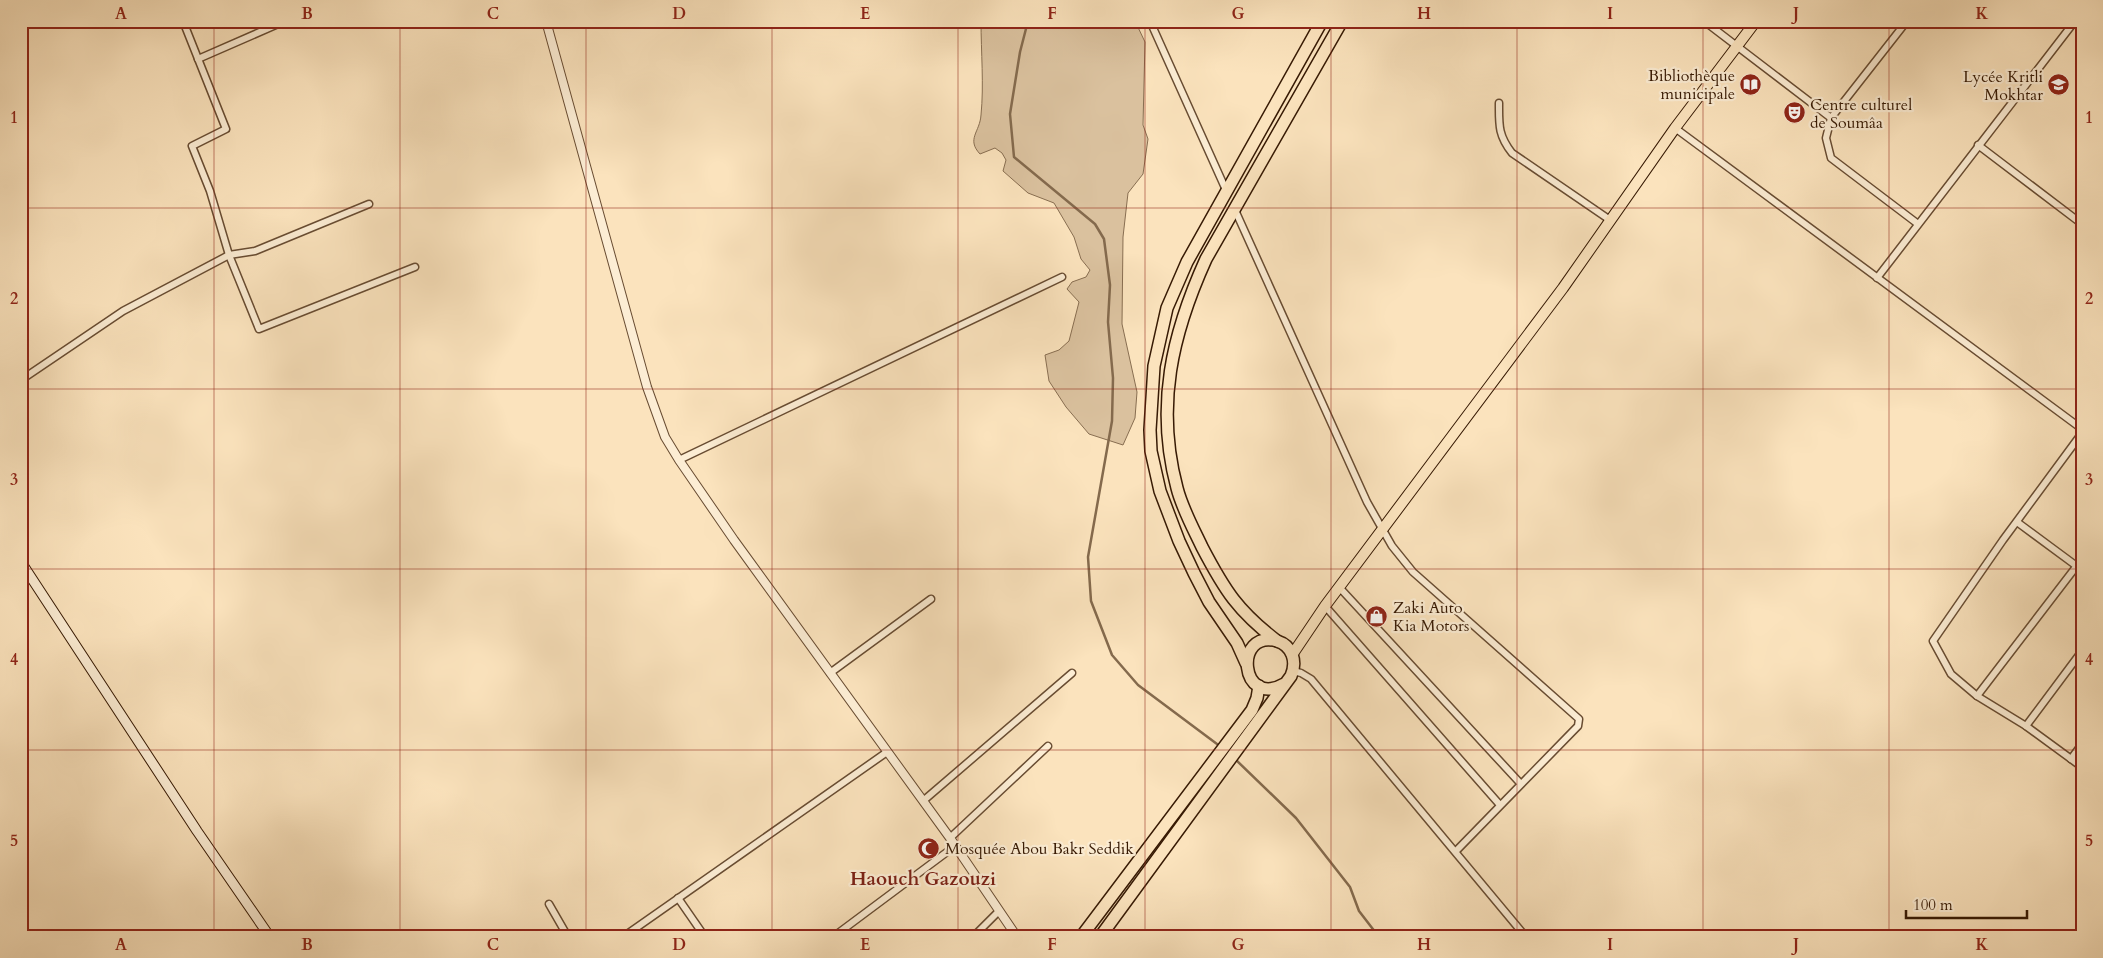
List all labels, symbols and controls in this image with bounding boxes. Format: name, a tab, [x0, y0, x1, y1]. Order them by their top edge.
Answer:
text: A	[115, 3, 127, 25]
text: B	[301, 3, 313, 25]
text: C	[487, 3, 499, 25]
text: D	[672, 3, 686, 25]
text: E	[860, 3, 870, 25]
text: F	[1047, 3, 1057, 25]
text: G	[1231, 3, 1245, 25]
text: H	[1417, 3, 1431, 25]
text: I	[1607, 3, 1613, 25]
text: J	[1791, 3, 1799, 25]
text: K	[1976, 3, 1989, 25]
place label: Bibliothèque municipale	[1648, 65, 1735, 105]
place label: Lycée Kritli Mokhtar	[1963, 66, 2044, 106]
library icon: Bibliothèque municipale	[1739, 72, 1763, 96]
school or university icon: Lycée Kritli Mokhtar	[2047, 73, 2071, 97]
place label: Centre culturel de Soumâa	[1810, 94, 1912, 134]
theatre icon: Centre culturel de Soumâa	[1782, 101, 1806, 125]
text: 1	[10, 107, 18, 129]
text: 1	[2085, 107, 2093, 129]
text: 2	[10, 288, 18, 310]
text: 2	[2085, 288, 2093, 310]
text: 3	[10, 469, 18, 491]
text: 3	[2085, 469, 2093, 491]
place label: Zaki Auto Kia Motors	[1393, 597, 1469, 637]
shop icon: Zaki Auto Kia Motors	[1365, 604, 1389, 628]
text: 4	[10, 649, 18, 671]
text: 4	[2085, 649, 2093, 671]
text: 5	[10, 830, 18, 852]
text: 5	[2085, 830, 2093, 852]
mosque icon: Mosquée Abou Bakr Seddik	[917, 836, 941, 860]
place label: Mosquée Abou Bakr Seddik	[945, 838, 1134, 860]
district label: Haouch Gazouzi	[850, 866, 996, 892]
scale bar	[1906, 888, 2027, 920]
text: 100 m	[1913, 895, 1953, 915]
text: A	[115, 934, 127, 956]
text: B	[301, 934, 313, 956]
text: C	[487, 934, 499, 956]
text: D	[672, 934, 686, 956]
text: E	[860, 934, 870, 956]
text: F	[1047, 934, 1057, 956]
text: G	[1231, 934, 1245, 956]
text: H	[1417, 934, 1431, 956]
text: I	[1607, 934, 1613, 956]
text: J	[1791, 934, 1799, 956]
text: K	[1976, 934, 1989, 956]

